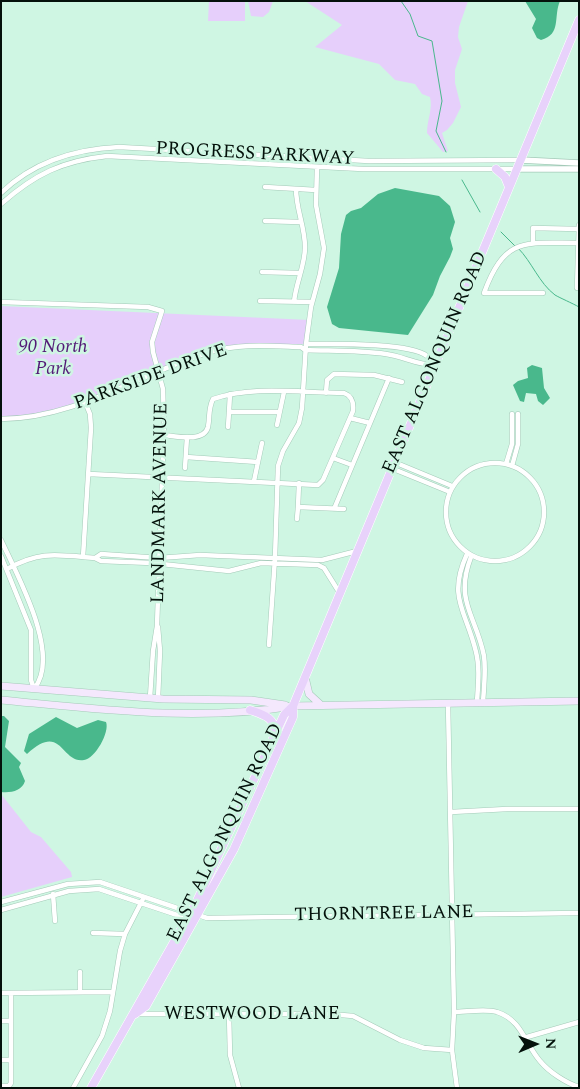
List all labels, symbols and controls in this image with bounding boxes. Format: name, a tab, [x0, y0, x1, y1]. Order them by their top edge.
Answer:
street label: PROGRESS PARKWAY	[155, 138, 355, 172]
street label: EAST ALGONQUIN ROAD	[379, 248, 493, 478]
park label: 90 North Park	[18, 337, 88, 381]
street label: PARKSIDE DRIVE	[71, 340, 231, 416]
street label: LANDMARK AVENUE	[148, 402, 174, 604]
street label: EAST ALGONQUIN ROAD	[163, 720, 289, 946]
street label: THORNTREE LANE	[294, 902, 474, 928]
street label: WESTWOOD LANE	[164, 1004, 340, 1026]
north arrow	[510, 1019, 560, 1069]
text: N	[540, 1038, 561, 1050]

